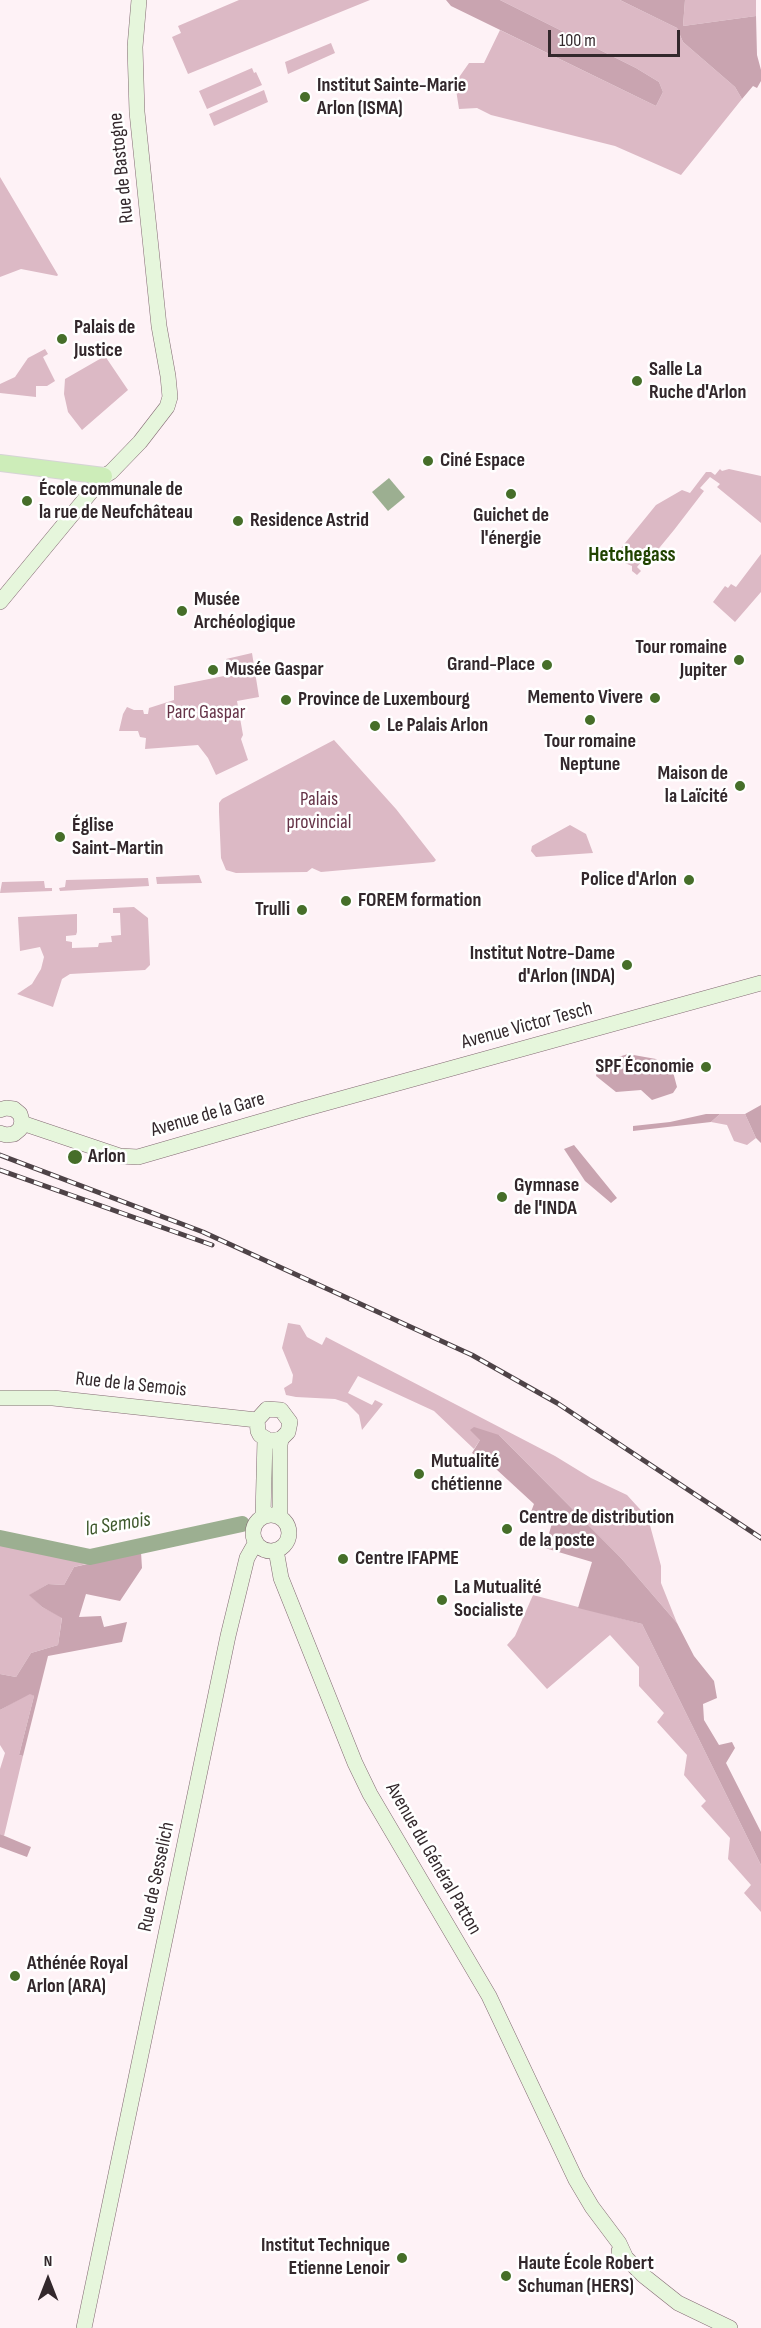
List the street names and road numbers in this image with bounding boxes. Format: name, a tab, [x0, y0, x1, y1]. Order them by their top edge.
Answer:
street label: Rue de Bastogne	[104, 112, 140, 224]
street label: Avenue Victor Tesch	[459, 997, 595, 1055]
street label: Avenue de la Gare	[148, 1087, 268, 1143]
street label: Rue de la Semois	[74, 1367, 188, 1403]
street label: Avenue du Général Patton	[380, 1779, 486, 1939]
street label: Rue de Sesselich	[134, 1820, 180, 1934]

